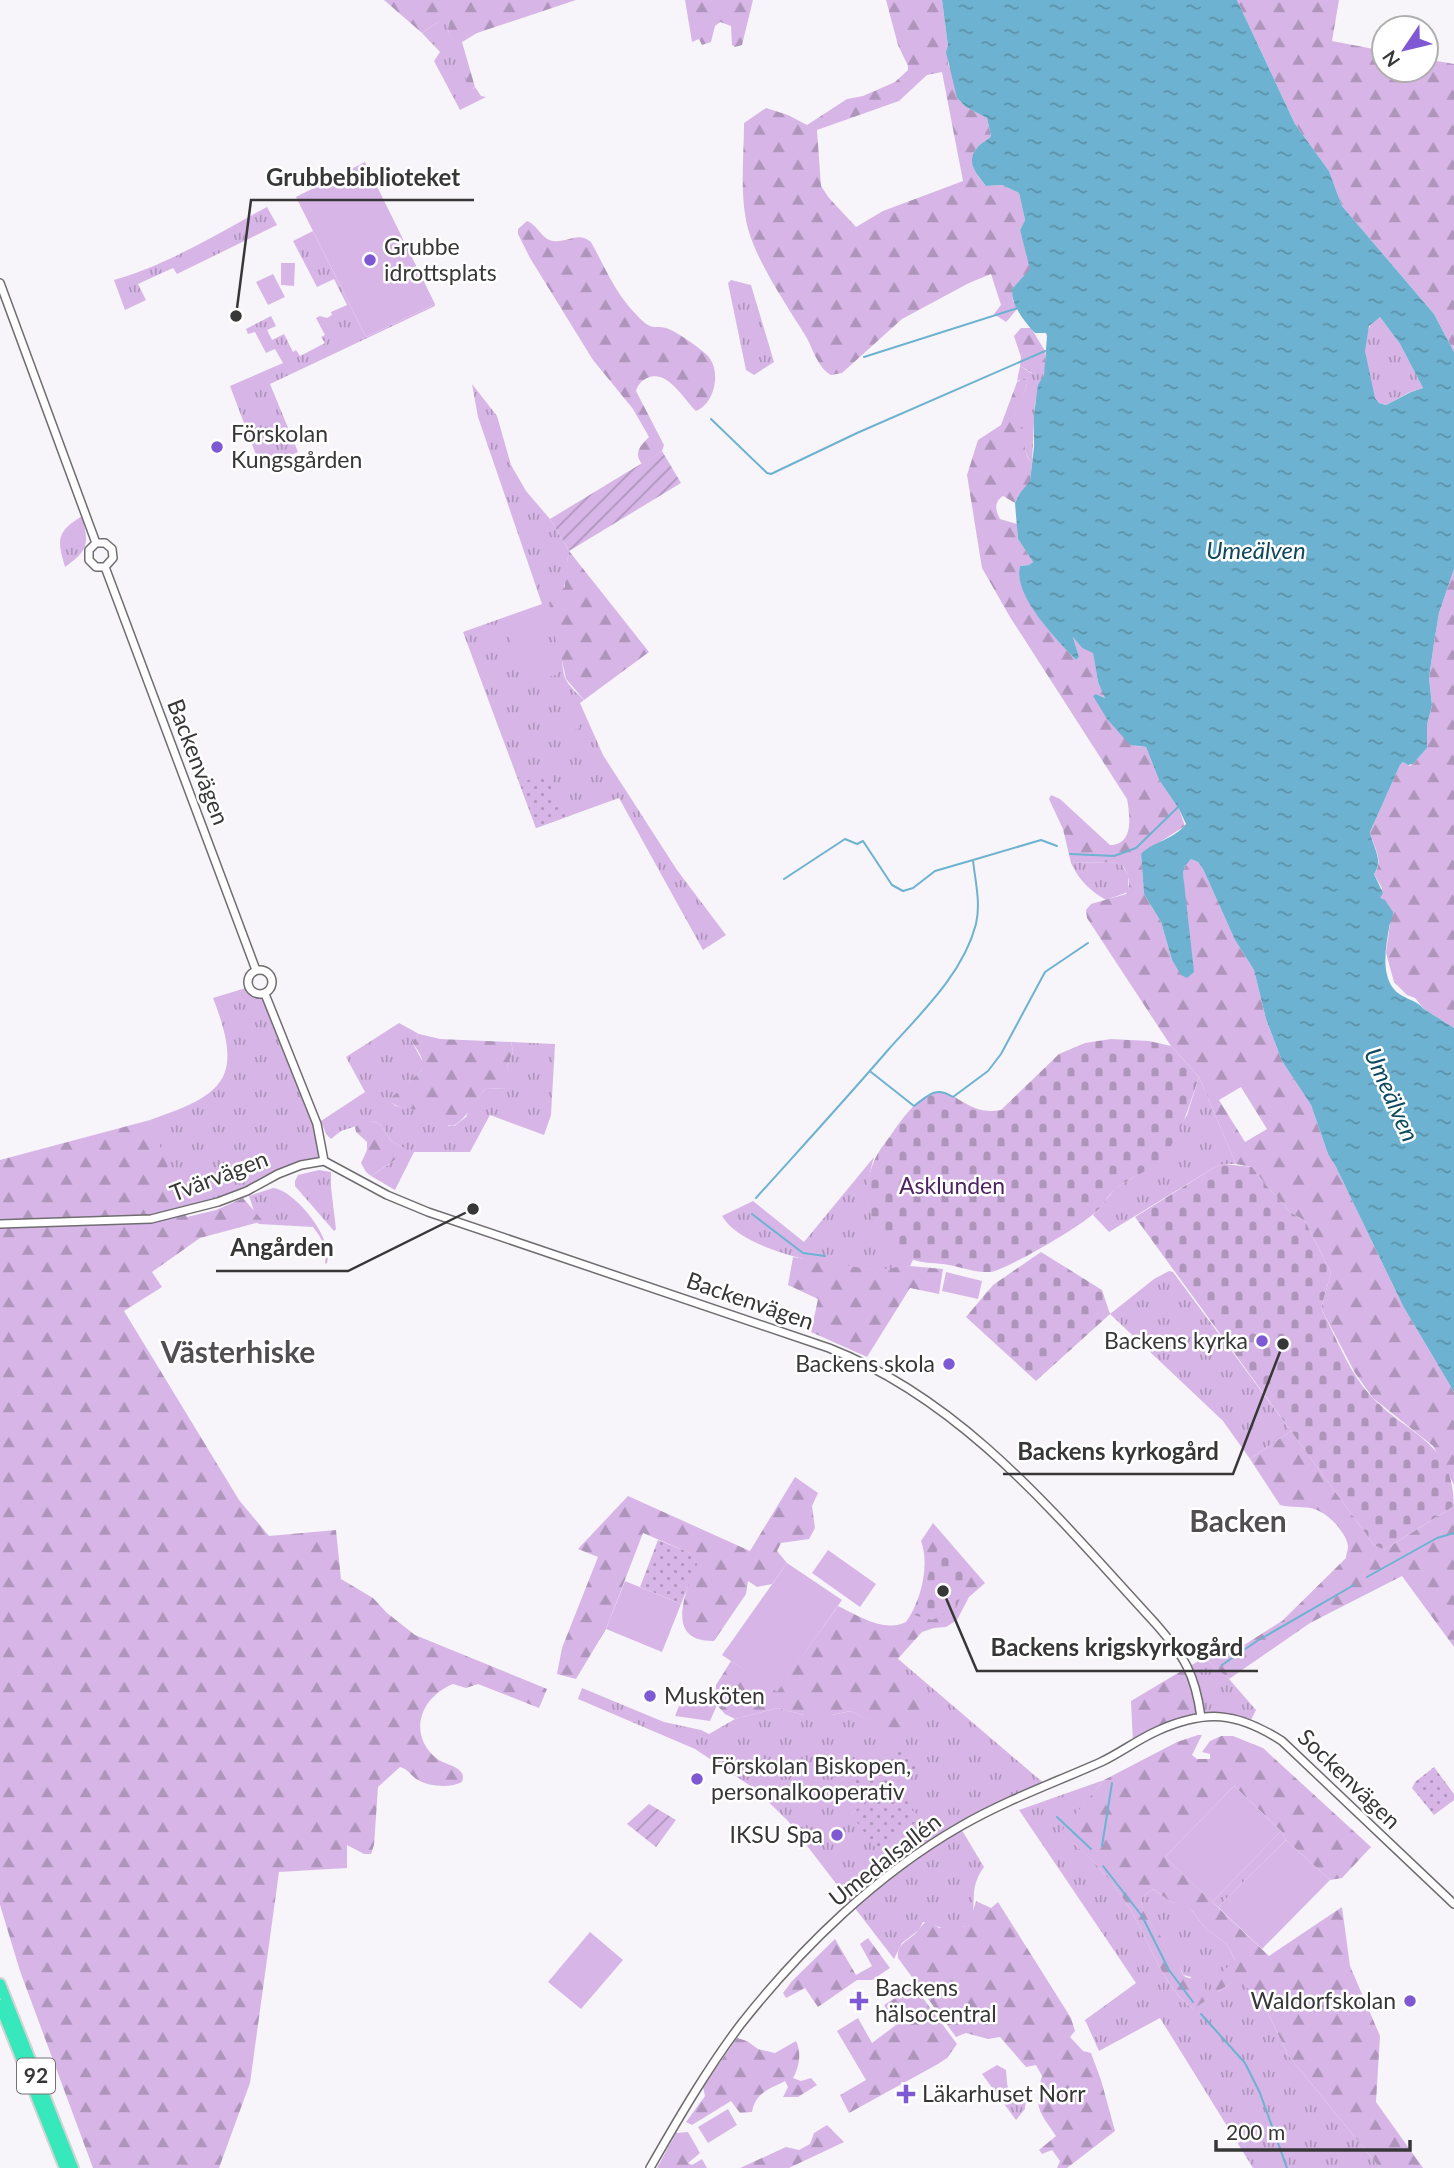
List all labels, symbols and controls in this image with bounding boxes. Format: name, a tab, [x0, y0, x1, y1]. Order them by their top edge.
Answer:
north arrow	[1370, 14, 1440, 84]
text: N	[1377, 46, 1404, 72]
callout: Grubbebiblioteket	[251, 155, 474, 200]
text: Grubbebiblioteket	[266, 162, 460, 191]
place label: Grubbe idrottsplats	[384, 232, 497, 286]
marker: Grubbe idrottsplats	[362, 252, 378, 268]
place label: Förskolan Kungsgården	[231, 419, 362, 473]
marker: Förskolan Kungsgården	[209, 439, 225, 455]
water label: Umeälven	[1206, 535, 1306, 564]
street label: Backenvägen	[162, 695, 236, 829]
water label: Umeälven	[1359, 1043, 1426, 1146]
street label: Tvärvägen	[166, 1144, 272, 1207]
park label: Asklunden	[899, 1171, 1005, 1199]
callout: Angården	[216, 1226, 348, 1271]
text: Angården	[229, 1232, 334, 1261]
street label: Backenvägen	[683, 1265, 818, 1335]
place label: Backens kyrka	[1104, 1326, 1248, 1354]
district label: Västerhiske	[160, 1333, 315, 1369]
marker: Backens kyrka	[1254, 1333, 1270, 1349]
place label: Backens skola	[795, 1349, 935, 1377]
marker: Backens skola	[941, 1356, 957, 1372]
callout: Backens kyrkogård	[1003, 1429, 1233, 1474]
text: Backens kyrkogård	[1017, 1436, 1219, 1465]
district label: Backen	[1189, 1502, 1287, 1538]
callout: Backens krigskyrkogård	[977, 1626, 1258, 1671]
text: Backens krigskyrkogård	[991, 1632, 1243, 1661]
place label: Musköten	[664, 1681, 765, 1709]
marker: Musköten	[642, 1688, 658, 1704]
street label: Sockenvägen	[1292, 1722, 1407, 1834]
place label: Förskolan Biskopen, personalkooperativ	[711, 1751, 911, 1805]
marker: Förskolan Biskopen, personalkooperativ	[689, 1771, 705, 1787]
street label: Umedalsallén	[823, 1807, 946, 1912]
place label: IKSU Spa	[729, 1820, 823, 1848]
marker: IKSU Spa	[829, 1827, 845, 1843]
place label: Backens hälsocentral	[875, 1973, 997, 2027]
place label: Waldorfskolan	[1251, 1986, 1396, 2014]
marker: Backens hälsocentral	[849, 1991, 869, 2011]
marker: Waldorfskolan	[1402, 1993, 1418, 2009]
road number: 92	[17, 2058, 55, 2094]
place label: Läkarhuset Norr	[922, 2079, 1086, 2107]
marker: Läkarhuset Norr	[896, 2084, 916, 2104]
scale bar	[1216, 2108, 1410, 2152]
text: 200 m	[1226, 2119, 1285, 2144]

